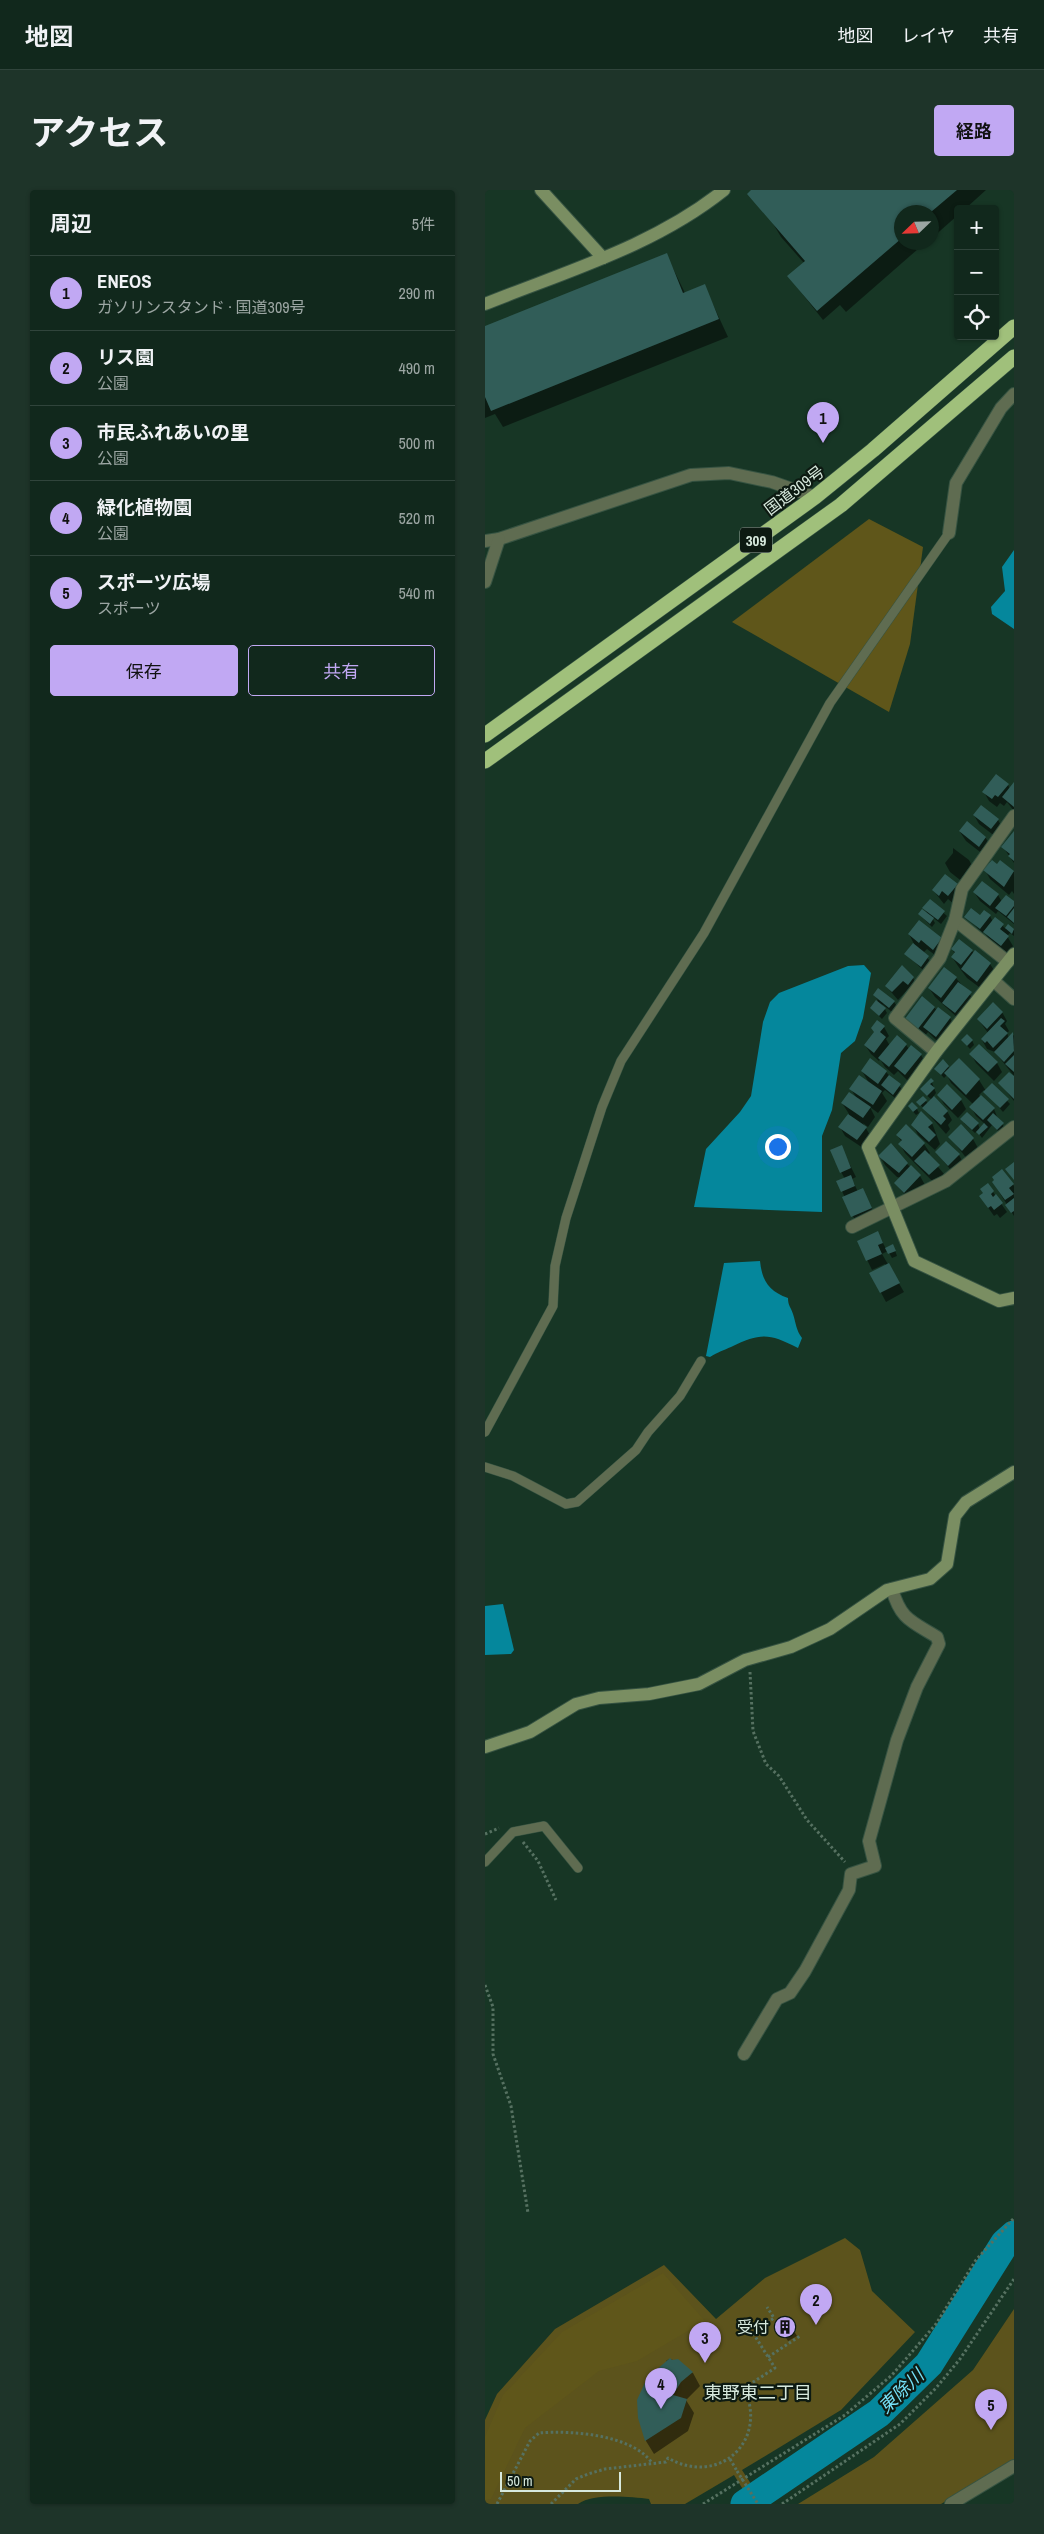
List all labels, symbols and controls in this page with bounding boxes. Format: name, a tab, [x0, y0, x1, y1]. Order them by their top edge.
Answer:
text: 地図	[25, 20, 73, 52]
text: 地図	[838, 23, 874, 48]
text: レイヤ	[902, 23, 955, 48]
text: 共有	[983, 23, 1019, 48]
button: 経路	[934, 105, 1014, 156]
text: アクセス	[30, 109, 168, 156]
north arrow	[894, 205, 939, 250]
map controls	[954, 205, 999, 340]
button: +	[954, 205, 999, 250]
text: 周辺	[50, 209, 92, 238]
text: 5件	[412, 213, 435, 235]
button: −	[954, 250, 999, 295]
text: ENEOS	[97, 268, 152, 294]
text: 1	[62, 282, 70, 304]
text: 290 m	[399, 282, 435, 304]
button: locate	[954, 295, 999, 340]
text: ガソリンスタンド · 国道309号	[97, 296, 306, 318]
text: リス園	[97, 344, 154, 370]
text: 2	[62, 357, 70, 379]
text: 490 m	[399, 357, 435, 379]
text: 公園	[97, 372, 129, 394]
pin: 1	[807, 402, 839, 443]
text: 市民ふれあいの里	[97, 419, 249, 445]
text: 3	[62, 432, 70, 454]
text: 500 m	[399, 432, 435, 454]
text: 公園	[97, 447, 129, 469]
street label: 国道309号	[759, 460, 829, 520]
text: 緑化植物園	[97, 494, 192, 520]
text: 4	[62, 507, 70, 529]
text: 520 m	[399, 507, 435, 529]
text: 公園	[97, 522, 129, 544]
road number: 309	[740, 528, 772, 552]
text: スポーツ広場	[97, 569, 211, 595]
text: 5	[62, 582, 70, 604]
text: 540 m	[399, 582, 435, 604]
text: スポーツ	[97, 597, 161, 619]
button: 保存	[50, 645, 238, 696]
button: 共有	[248, 645, 435, 696]
your location	[765, 1134, 791, 1160]
pin: 2	[800, 2284, 832, 2325]
building icon: 受付	[773, 2315, 797, 2339]
place label: 受付	[737, 2316, 769, 2338]
pin: 3	[689, 2322, 721, 2363]
water label: 東除川	[873, 2362, 931, 2419]
pin: 4	[645, 2368, 677, 2409]
district label: 東野東二丁目	[704, 2380, 812, 2405]
pin: 5	[975, 2389, 1007, 2430]
scale bar	[500, 2469, 621, 2492]
text: 50 m	[507, 2472, 533, 2490]

